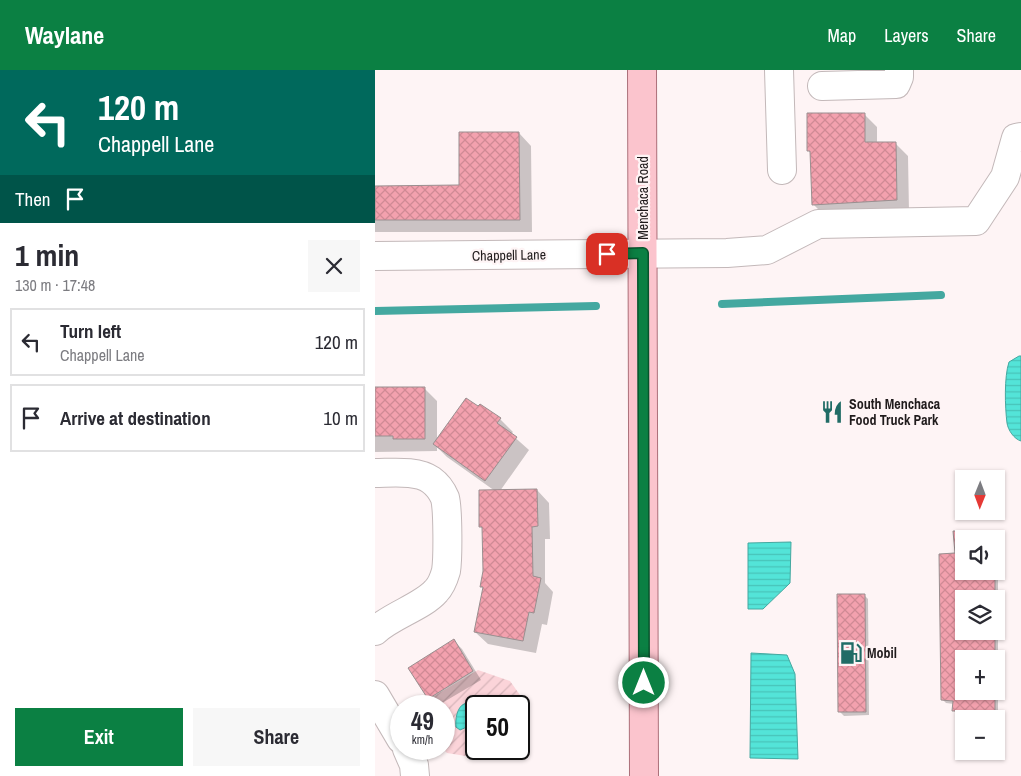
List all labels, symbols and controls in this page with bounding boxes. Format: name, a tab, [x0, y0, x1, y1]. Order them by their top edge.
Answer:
text: Waylane	[25, 19, 104, 51]
text: Map	[828, 23, 856, 48]
text: Layers	[884, 23, 929, 48]
text: Share	[957, 23, 996, 48]
text: 120 m	[98, 84, 179, 131]
icon: left	[15, 90, 80, 155]
text: Chappell Lane	[98, 129, 214, 159]
street label: Menchaca Road	[634, 156, 652, 240]
icon: arrive	[61, 185, 89, 213]
text: Then	[15, 186, 51, 212]
pin	[586, 233, 628, 275]
text: 1 min	[15, 235, 79, 275]
button: close	[308, 240, 360, 292]
icon: arrive	[593, 240, 621, 268]
street label: Chappell Lane	[472, 245, 546, 265]
text: 130 m · 17:48	[15, 274, 95, 296]
text: Turn left	[60, 318, 121, 344]
icon: left	[17, 328, 45, 356]
text: 120 m	[315, 329, 358, 355]
text: Chappell Lane	[60, 344, 145, 366]
place label: South Menchaca Food Truck Park	[849, 395, 941, 429]
restaurant icon: South Menchaca Food Truck Park	[819, 399, 845, 425]
icon: arrive	[17, 404, 45, 432]
text: Arrive at destination	[60, 405, 211, 431]
text: 10 m	[323, 405, 358, 431]
north arrow	[955, 470, 1005, 520]
map controls	[955, 470, 1005, 760]
button: sound	[955, 530, 1005, 580]
button: layers	[955, 590, 1005, 640]
fuel station icon: Mobil	[838, 640, 864, 666]
place label: Mobil	[867, 644, 897, 662]
button: +	[955, 650, 1005, 700]
position arrow	[617, 656, 669, 708]
speed limit sign: 50	[465, 695, 530, 760]
text: 49	[411, 704, 434, 738]
button: Exit	[15, 708, 183, 766]
button: Share	[193, 708, 360, 766]
button: −	[955, 710, 1005, 760]
text: km/h	[412, 732, 433, 748]

